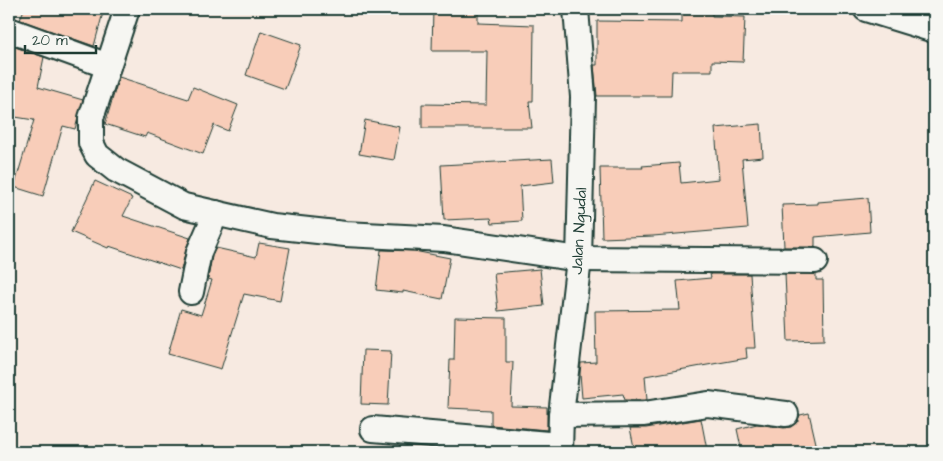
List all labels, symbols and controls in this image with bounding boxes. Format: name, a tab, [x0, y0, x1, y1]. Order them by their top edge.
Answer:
scale bar	[25, 22, 96, 54]
text: 20 m	[32, 30, 68, 51]
street label: Jalan Ngudal	[566, 187, 593, 275]

